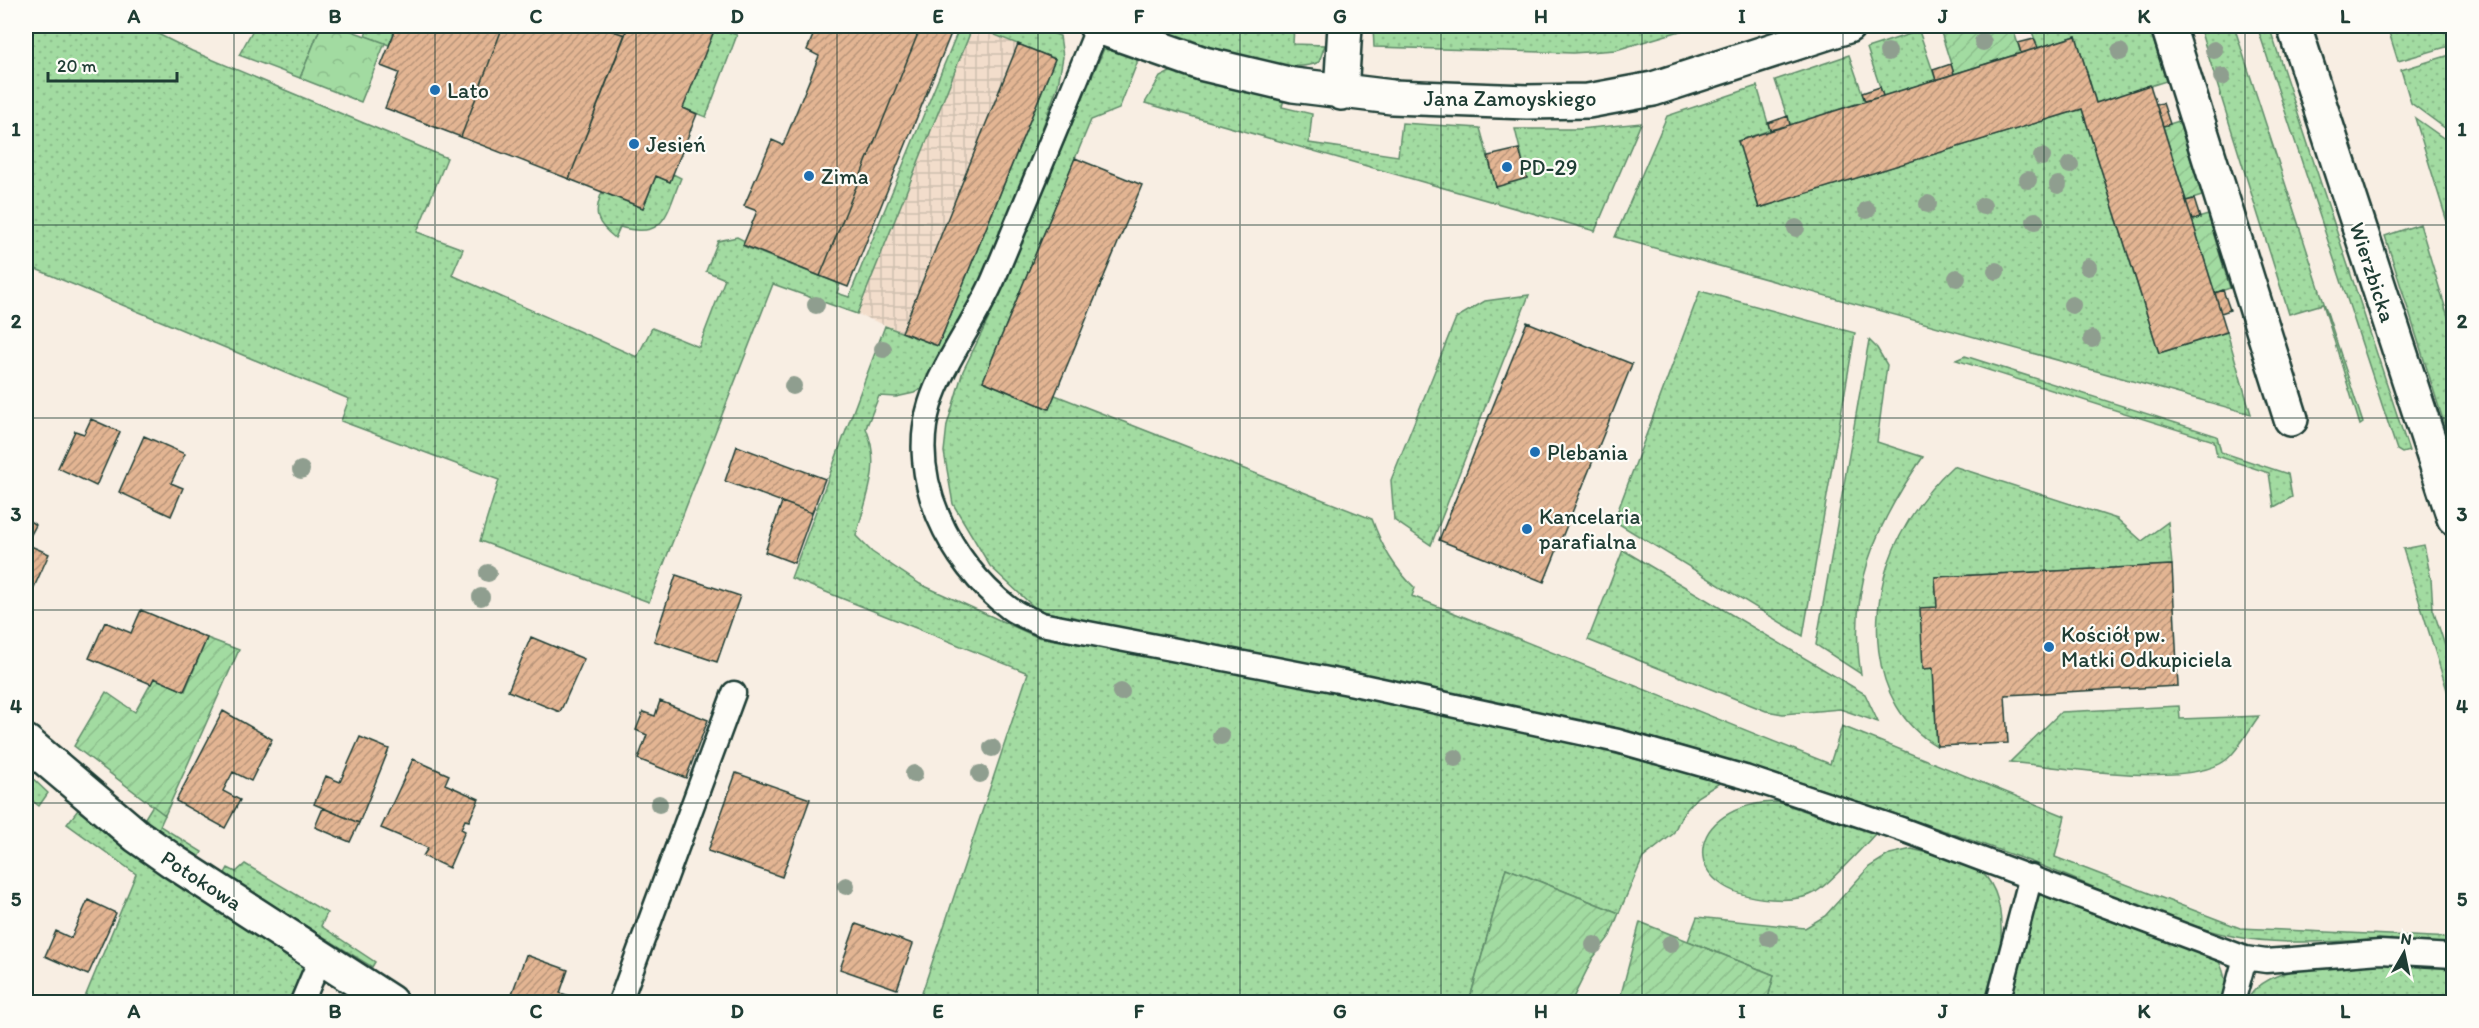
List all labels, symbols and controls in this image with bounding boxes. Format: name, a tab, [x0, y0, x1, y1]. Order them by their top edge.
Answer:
text: A	[127, 4, 141, 28]
text: B	[329, 4, 342, 28]
text: C	[530, 4, 543, 28]
text: D	[730, 4, 744, 28]
text: E	[932, 4, 944, 28]
text: F	[1134, 4, 1145, 28]
text: G	[1333, 4, 1347, 28]
text: H	[1534, 4, 1548, 28]
text: I	[1738, 4, 1746, 28]
text: J	[1937, 4, 1948, 28]
text: K	[2138, 4, 2152, 28]
text: L	[2340, 4, 2351, 28]
scale bar	[48, 45, 177, 83]
text: 20 m	[57, 55, 97, 77]
place label: Lato	[447, 77, 489, 104]
marker: Lato	[428, 83, 442, 97]
street label: Jana Zamoyskiego	[1423, 85, 1597, 112]
text: 1	[11, 117, 21, 141]
text: 1	[2457, 117, 2467, 141]
place label: Jesień	[646, 131, 706, 158]
marker: Jesień	[627, 137, 641, 151]
place label: PD-29	[1519, 154, 1577, 181]
marker: PD-29	[1500, 160, 1514, 174]
place label: Zima	[821, 163, 869, 190]
marker: Zima	[802, 169, 816, 183]
street label: Wierzbicka	[2344, 219, 2402, 326]
text: 2	[11, 309, 22, 333]
text: 2	[2457, 309, 2468, 333]
place label: Plebania	[1547, 439, 1629, 466]
marker: Plebania	[1528, 445, 1542, 459]
text: 3	[11, 502, 22, 526]
text: 3	[2457, 502, 2468, 526]
place label: Kancelaria parafialna	[1539, 503, 1640, 555]
marker: Kancelaria parafialna	[1520, 522, 1534, 536]
place label: Kościół pw. Matki Odkupiciela	[2061, 621, 2233, 673]
marker: Kościół pw. Matki Odkupiciela	[2042, 640, 2056, 654]
text: 4	[10, 694, 22, 718]
text: 4	[2456, 694, 2468, 718]
street label: Potokowa	[156, 844, 248, 917]
text: 5	[11, 887, 22, 911]
text: 5	[2457, 887, 2468, 911]
north arrow	[2374, 923, 2434, 983]
text: N	[2399, 928, 2413, 949]
text: A	[127, 999, 141, 1023]
text: B	[329, 999, 342, 1023]
text: C	[530, 999, 543, 1023]
text: D	[730, 999, 744, 1023]
text: E	[932, 999, 944, 1023]
text: F	[1134, 999, 1145, 1023]
text: G	[1333, 999, 1347, 1023]
text: H	[1534, 999, 1548, 1023]
text: I	[1738, 999, 1746, 1023]
text: J	[1937, 999, 1948, 1023]
text: K	[2138, 999, 2152, 1023]
text: L	[2340, 999, 2351, 1023]

